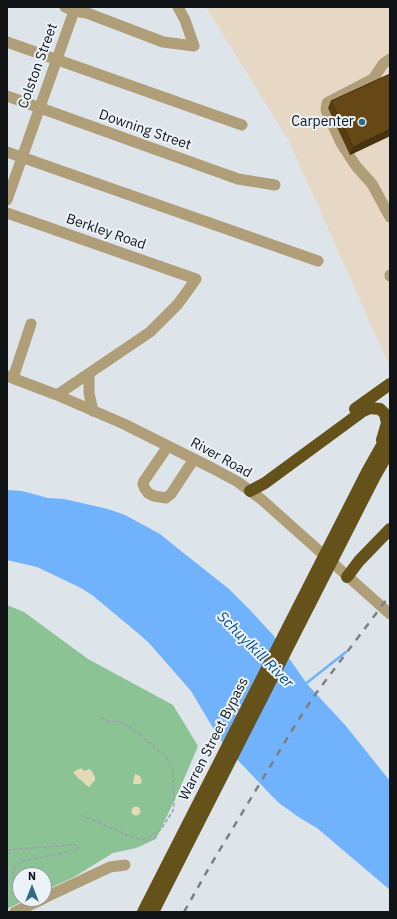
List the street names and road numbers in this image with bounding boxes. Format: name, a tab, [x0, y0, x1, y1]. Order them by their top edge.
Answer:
street label: Colston Street	[15, 21, 61, 111]
street label: Downing Street	[97, 106, 193, 154]
street label: Berkley Road	[64, 211, 148, 253]
street label: River Road	[187, 434, 255, 482]
street label: Warren Street Bypass	[176, 675, 252, 803]

